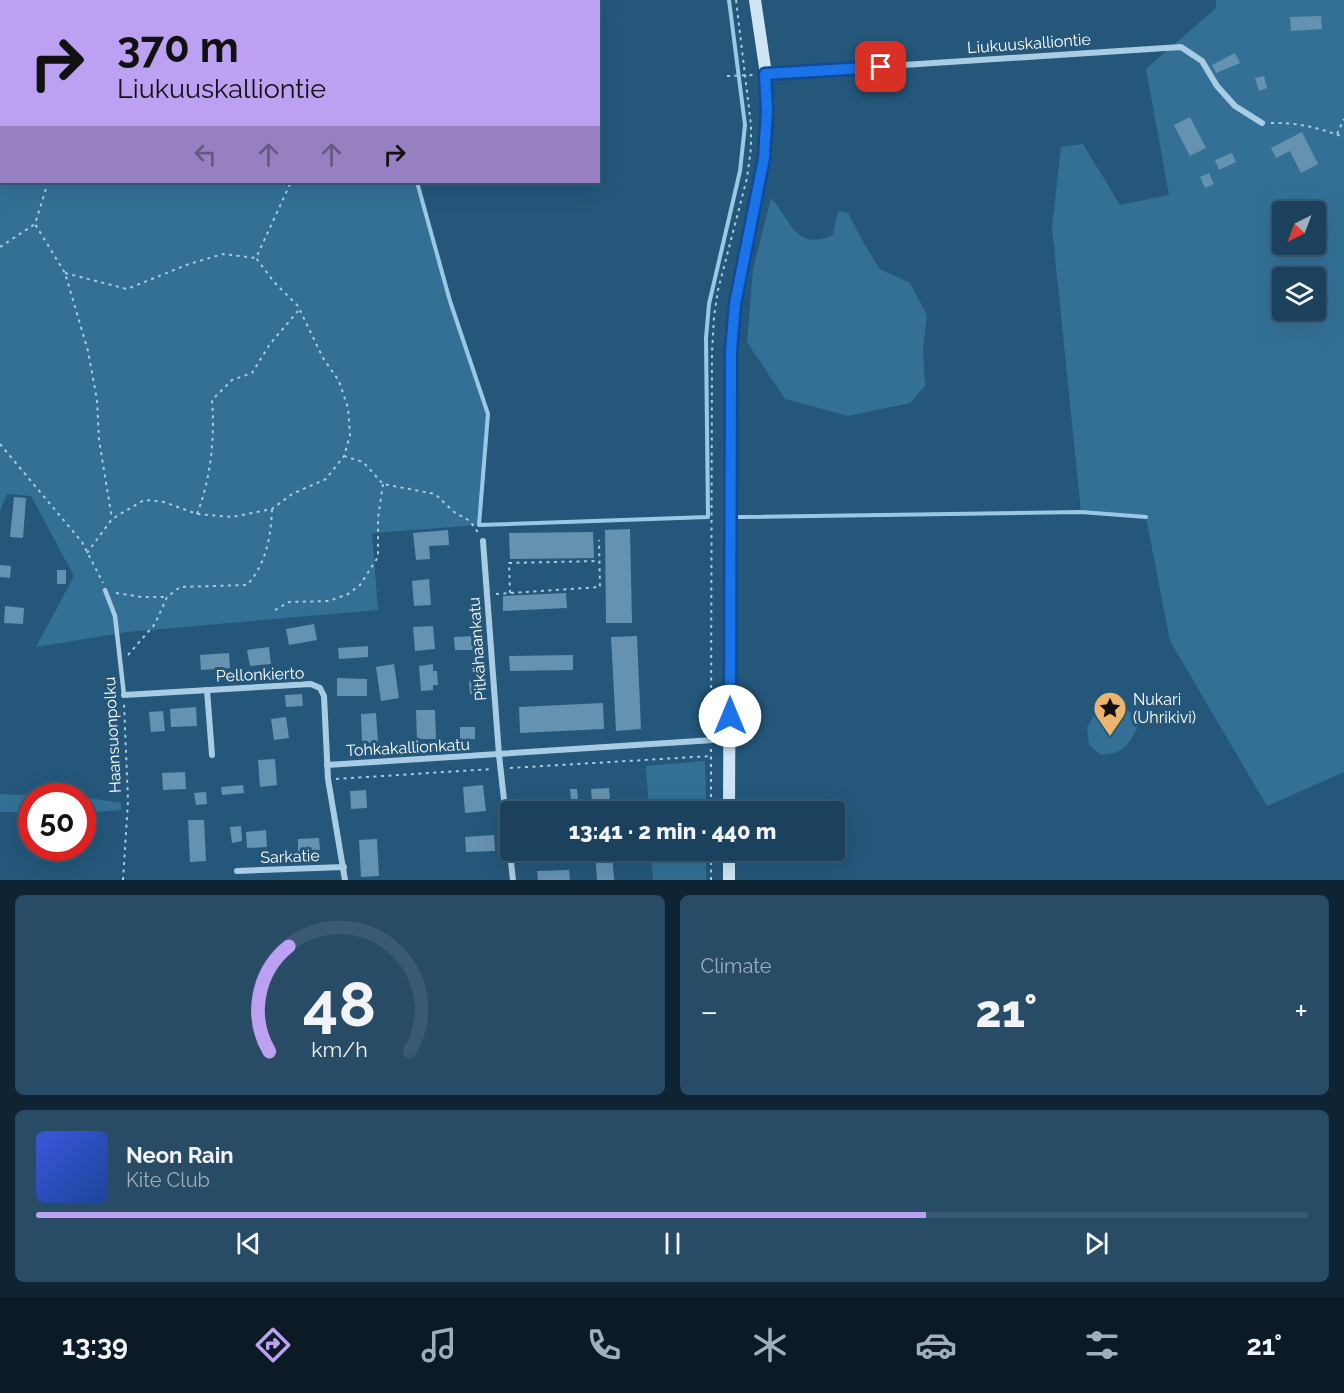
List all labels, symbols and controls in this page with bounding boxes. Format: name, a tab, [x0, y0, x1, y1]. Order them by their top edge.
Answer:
text: 370 m	[117, 23, 239, 72]
icon: right	[18, 24, 96, 102]
street label: Liukuuskalliontie	[967, 30, 1091, 57]
pin	[855, 41, 906, 92]
icon: arrive	[864, 50, 897, 83]
text: Liukuuskalliontie	[117, 73, 326, 104]
icon: left	[189, 138, 222, 171]
icon: ahead	[252, 138, 285, 171]
icon: ahead	[315, 138, 348, 171]
icon: right	[378, 138, 411, 171]
north arrow	[1272, 201, 1326, 255]
map controls	[1272, 201, 1326, 321]
button: layers	[1272, 267, 1326, 321]
street label: Pitkähaankatu	[464, 596, 491, 702]
street label: Pellonkierto	[215, 663, 305, 686]
street label: Haansuonpolku	[100, 676, 125, 794]
position arrow	[698, 684, 762, 748]
place icon: Nukari (Uhrikivi)	[1092, 690, 1128, 737]
place label: Nukari (Uhrikivi)	[1133, 690, 1196, 727]
street label: Tohkakallionkatu	[346, 735, 471, 760]
speed limit sign: 50	[18, 783, 96, 861]
text: 13:41 · 2 min · 440 m	[569, 818, 776, 844]
street label: Sarkatie	[260, 846, 320, 867]
text: Climate	[701, 954, 772, 978]
text: 48	[303, 967, 376, 1041]
text: 21°	[976, 985, 1037, 1038]
text: −	[701, 992, 718, 1031]
text: +	[1294, 992, 1308, 1031]
text: km/h	[311, 1037, 368, 1062]
text: Neon Rain	[126, 1142, 234, 1168]
text: Kite Club	[126, 1168, 210, 1192]
icon: previous	[232, 1227, 265, 1260]
icon: pause	[656, 1227, 689, 1260]
icon: next	[1080, 1227, 1113, 1260]
icon: directions	[252, 1324, 294, 1366]
icon: music	[418, 1324, 460, 1366]
icon: phone	[583, 1324, 625, 1366]
icon: climate	[749, 1324, 791, 1366]
icon: car	[915, 1324, 957, 1366]
icon: filters	[1081, 1324, 1123, 1366]
text: 13:39	[62, 1330, 128, 1361]
text: 21°	[1246, 1330, 1282, 1361]

